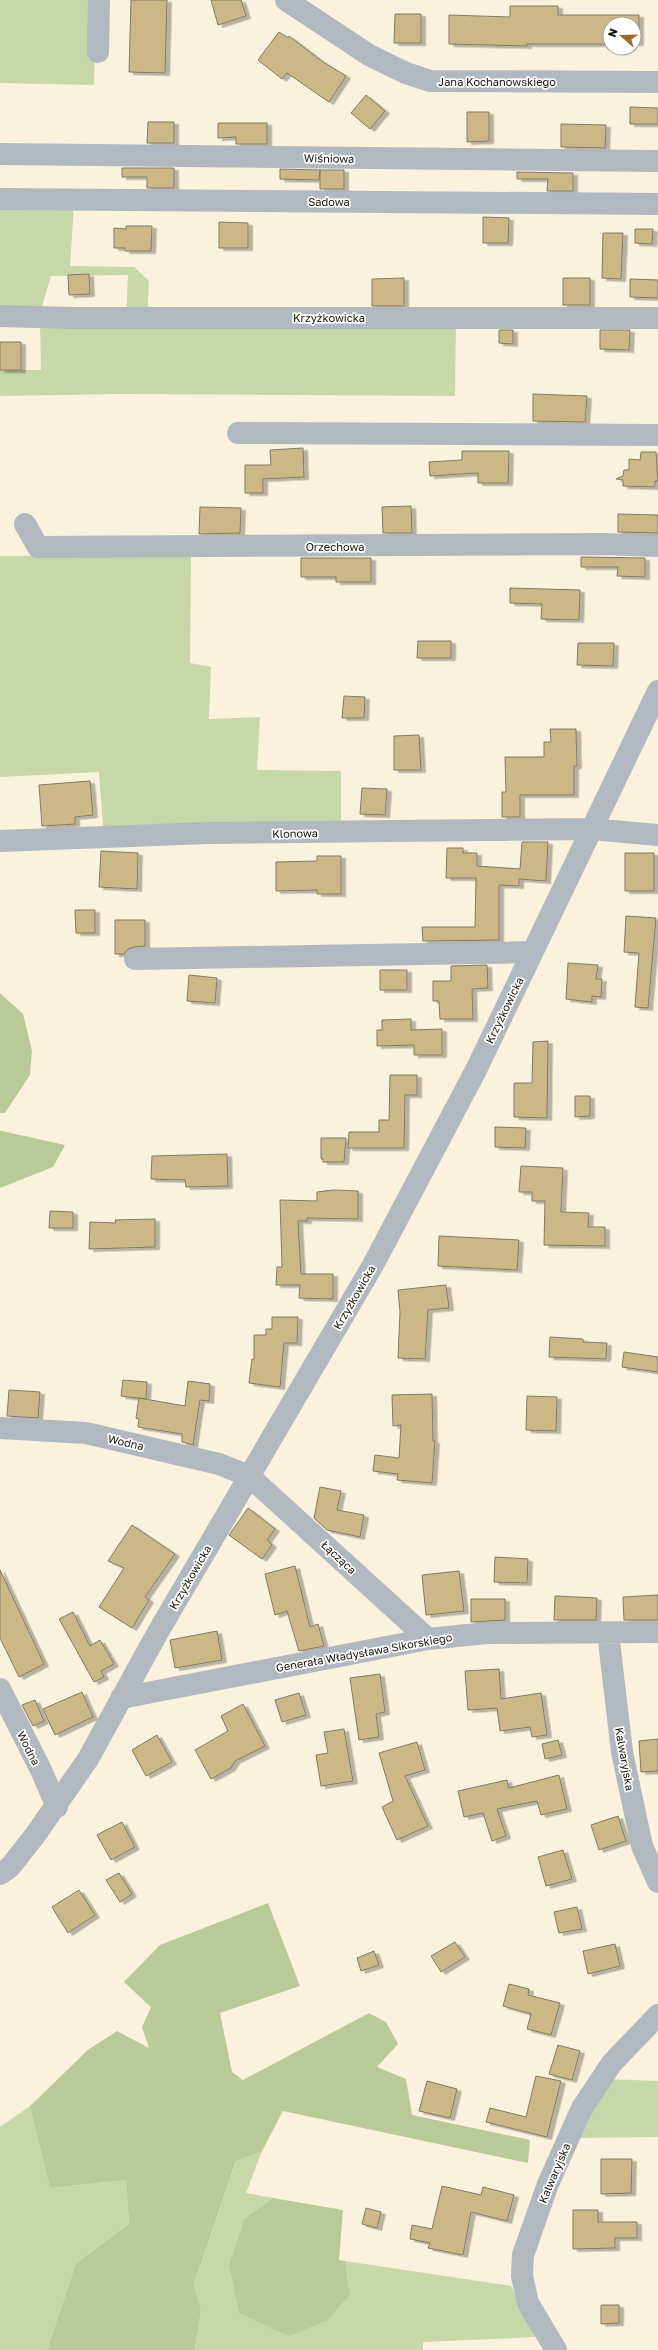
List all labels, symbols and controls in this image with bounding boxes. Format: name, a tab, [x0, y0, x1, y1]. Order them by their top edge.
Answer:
north arrow	[602, 16, 642, 56]
text: N	[605, 26, 620, 39]
street label: Jana Kochanowskiego	[438, 75, 556, 88]
street label: Wiśniowa	[304, 151, 354, 165]
street label: Sadowa	[308, 195, 350, 208]
street label: Krzyżkowicka	[293, 311, 365, 324]
street label: Orzechowa	[306, 540, 364, 553]
street label: Klonowa	[272, 826, 318, 840]
street label: Krzyżkowicka	[482, 975, 526, 1045]
street label: Krzyżkowicka	[330, 1263, 378, 1331]
street label: Wodna	[107, 1432, 145, 1452]
street label: Łącząca	[319, 1538, 359, 1576]
street label: Krzyżkowicka	[166, 1543, 214, 1611]
street label: Generała Władysława Sikorskiego	[275, 1630, 453, 1674]
street label: Kalwaryjska	[613, 1726, 637, 1792]
street label: Wodna	[15, 1729, 43, 1767]
street label: Kalwaryjska	[536, 2141, 572, 2205]

